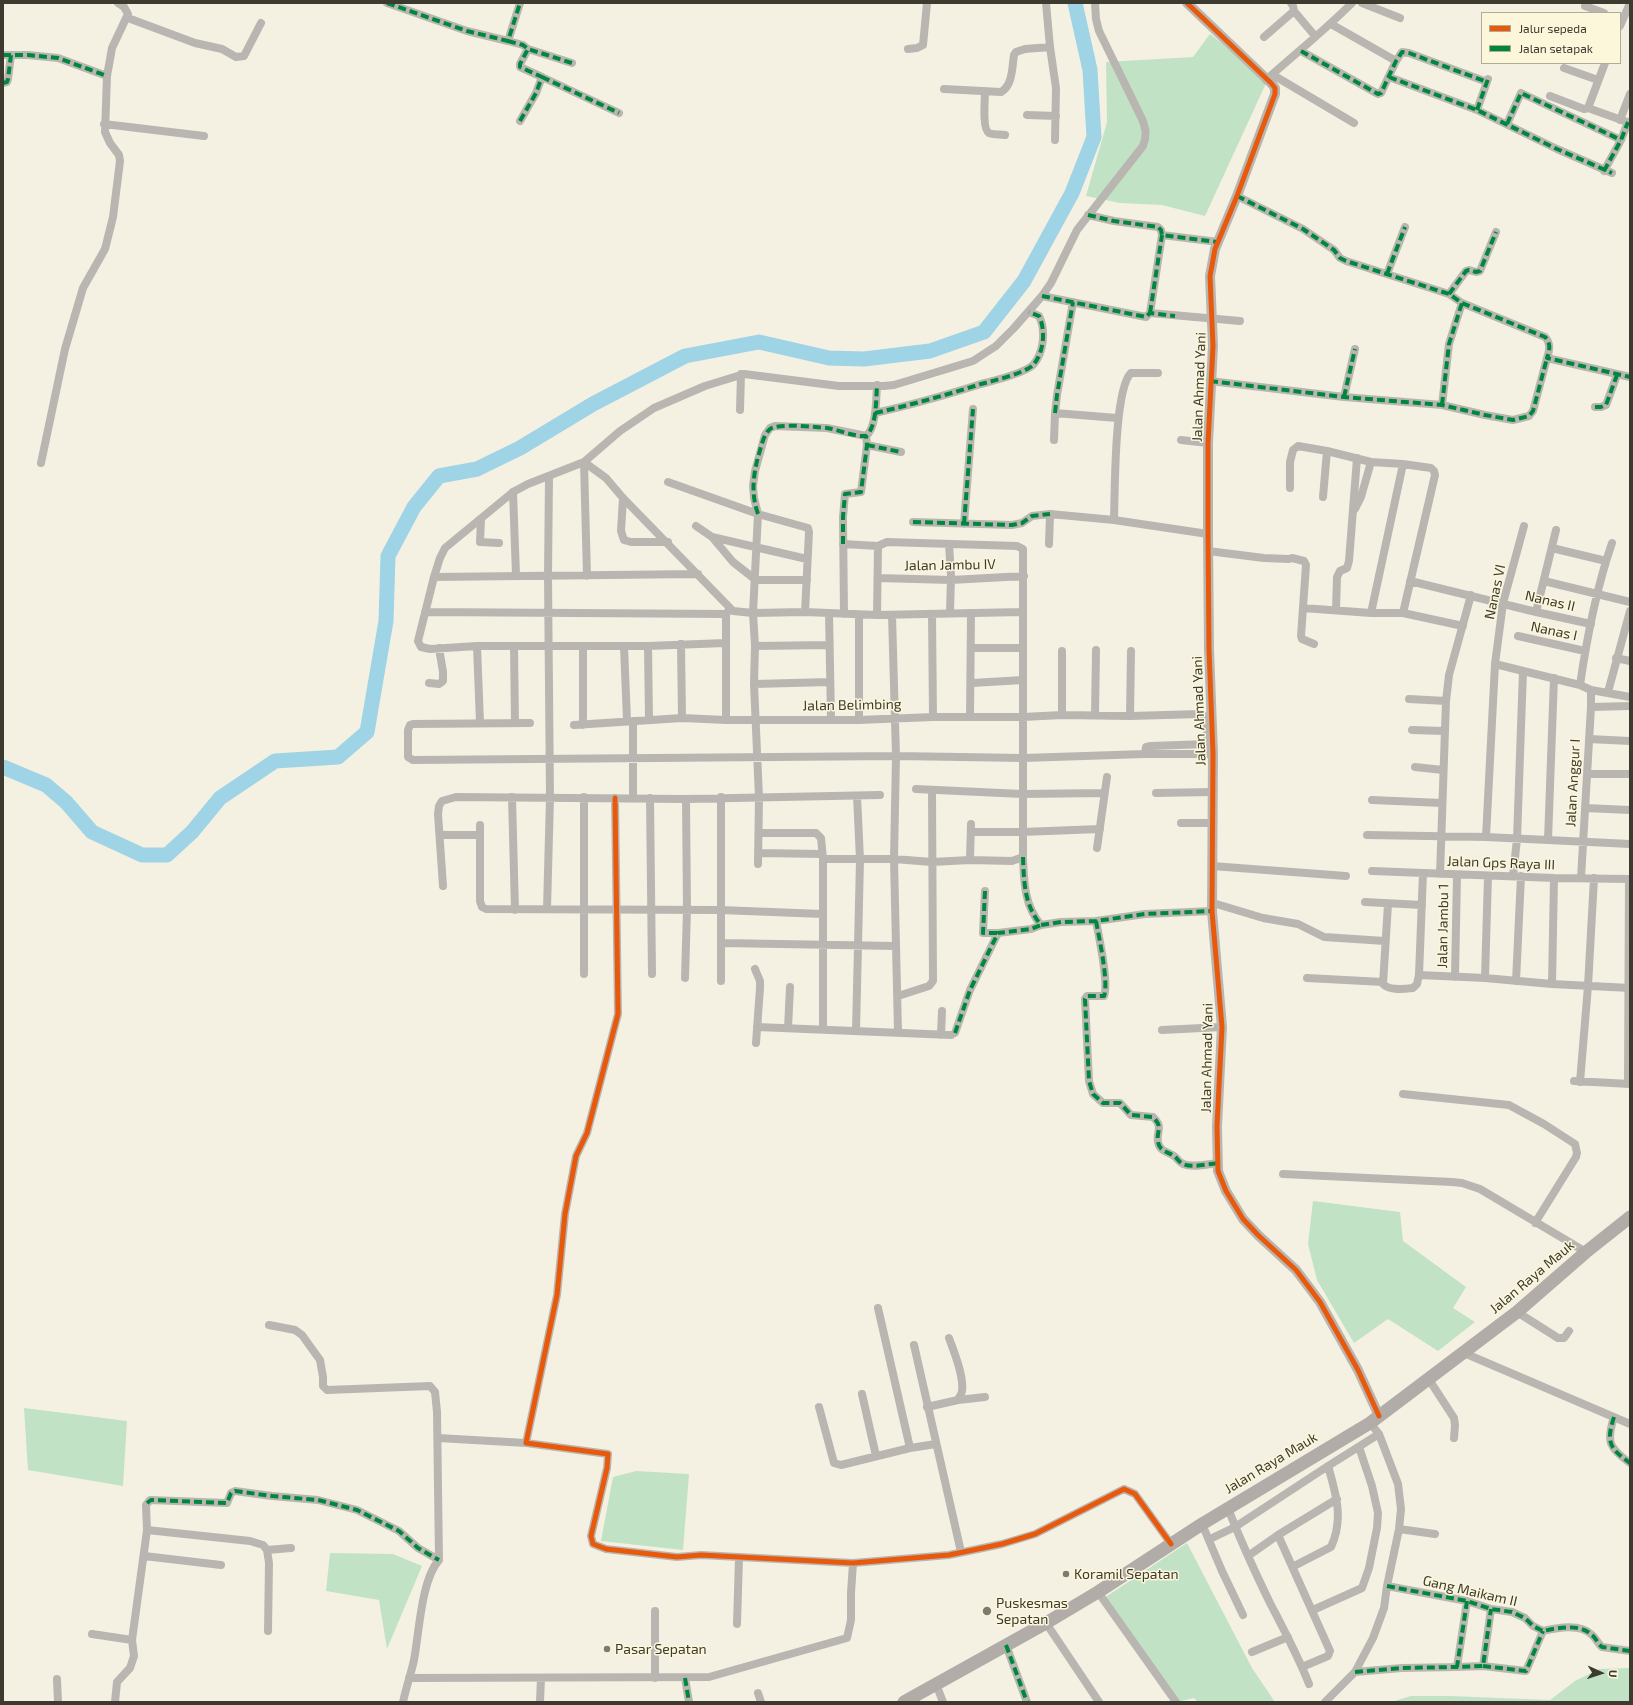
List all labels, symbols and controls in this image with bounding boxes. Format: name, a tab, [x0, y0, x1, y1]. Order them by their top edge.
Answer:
legend	[1481, 12, 1621, 64]
text: Jalur sepeda	[1519, 21, 1587, 35]
text: Jalan setapak	[1519, 41, 1593, 55]
street label: Jalan Ahmad Yani	[1189, 332, 1209, 442]
street label: Jalan Jambu IV	[904, 556, 996, 574]
street label: Nanas VI	[1481, 563, 1509, 621]
street label: Nanas II	[1523, 587, 1577, 615]
street label: Nanas I	[1529, 618, 1579, 644]
street label: Jalan Ahmad Yani	[1189, 656, 1209, 766]
street label: Jalan Belimbing	[802, 696, 902, 714]
street label: Jalan Anggur I	[1562, 738, 1584, 828]
street label: Jalan Gps Raya III	[1447, 853, 1555, 873]
street label: Jalan Jambu 1	[1434, 883, 1452, 969]
street label: Jalan Ahmad Yani	[1198, 1003, 1216, 1113]
street label: Jalan Raya Mauk	[1486, 1237, 1578, 1317]
street label: Jalan Raya Mauk	[1222, 1429, 1320, 1497]
place label: Koramil Sepatan	[1074, 1566, 1179, 1582]
marker: Koramil Sepatan	[1061, 1569, 1071, 1579]
street label: Gang Maikam II	[1421, 1572, 1519, 1610]
place label: Puskesmas Sepatan	[996, 1595, 1068, 1628]
marker: Puskesmas Sepatan	[981, 1605, 993, 1617]
place label: Pasar Sepatan	[615, 1641, 707, 1657]
marker: Pasar Sepatan	[602, 1644, 612, 1654]
north arrow	[1581, 1653, 1621, 1693]
text: U	[1607, 1670, 1620, 1678]

